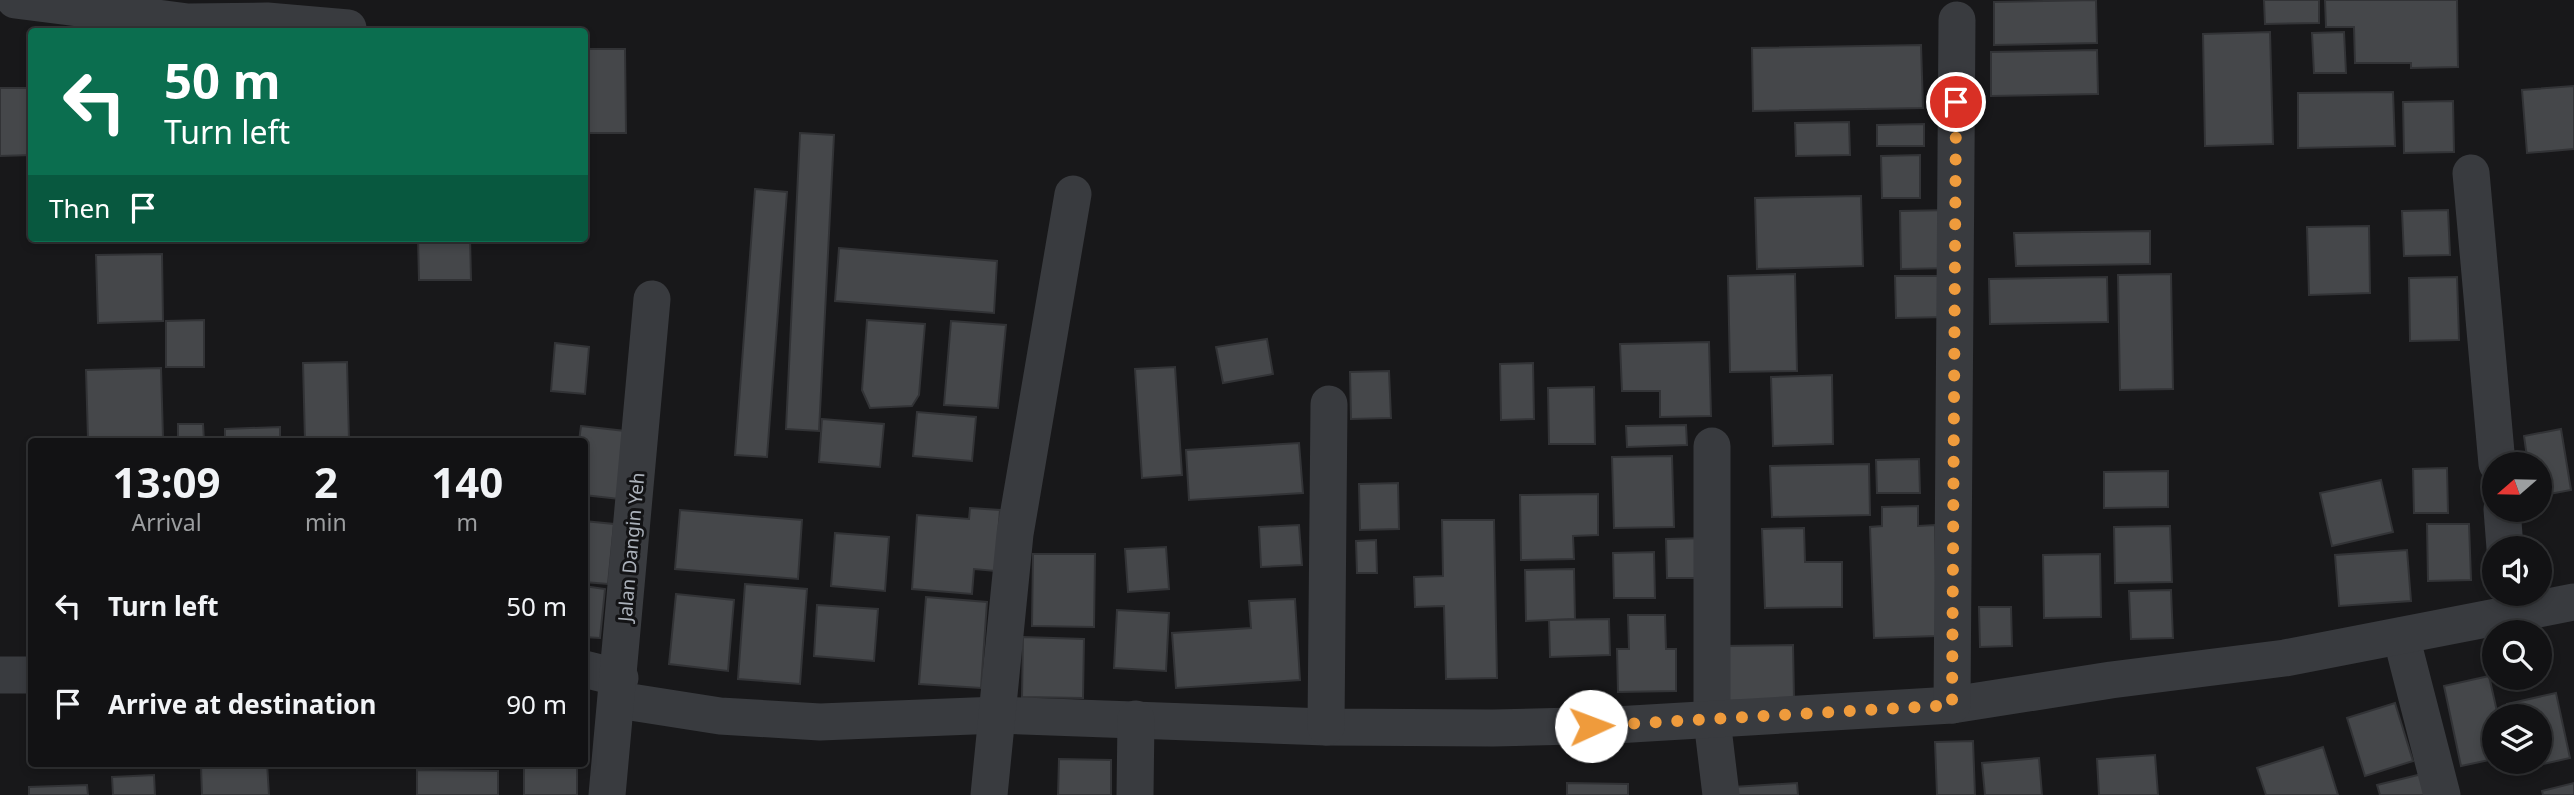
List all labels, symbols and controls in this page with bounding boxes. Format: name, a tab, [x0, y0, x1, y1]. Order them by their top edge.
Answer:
text: 50 m	[164, 47, 281, 113]
icon: left	[49, 56, 140, 147]
pin	[1926, 72, 1986, 132]
icon: arrive	[1937, 83, 1975, 121]
text: Turn left	[164, 110, 290, 153]
icon: arrive	[124, 189, 162, 227]
text: Then	[49, 190, 110, 226]
north arrow	[2482, 452, 2552, 522]
map controls	[2482, 452, 2552, 774]
text: 13:09	[113, 453, 220, 510]
text: 2	[314, 453, 338, 510]
text: 140	[431, 453, 503, 510]
street label: Jalan Dangin Yeh	[611, 471, 650, 625]
text: Arrival	[131, 506, 202, 538]
text: min	[305, 506, 347, 538]
text: m	[457, 506, 478, 538]
button: sound	[2482, 536, 2552, 606]
icon: left	[49, 587, 87, 625]
text: Turn left	[108, 588, 219, 624]
text: 50 m	[506, 588, 567, 624]
button: search	[2482, 620, 2552, 690]
icon: arrive	[49, 685, 87, 723]
text: Arrive at destination	[108, 686, 377, 722]
text: 90 m	[506, 686, 567, 722]
position arrow	[1554, 689, 1628, 763]
button: layers	[2482, 704, 2552, 774]

